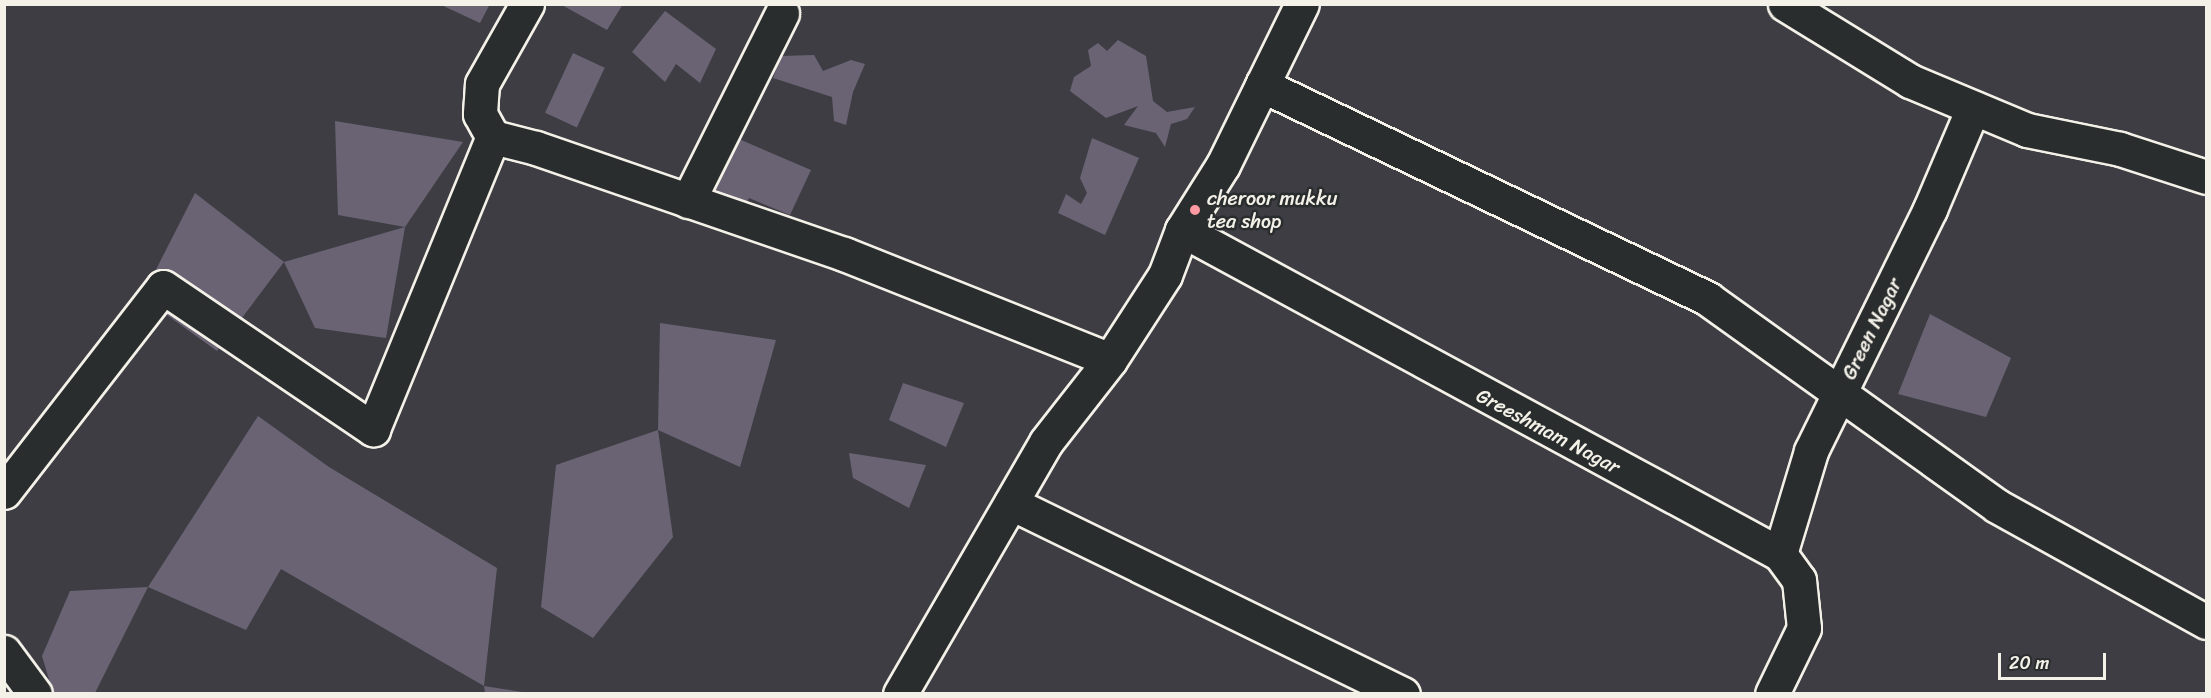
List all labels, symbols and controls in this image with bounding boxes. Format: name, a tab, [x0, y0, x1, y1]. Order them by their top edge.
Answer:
place label: cheroor mukku tea shop	[1207, 186, 1337, 233]
marker: cheroor mukku tea shop	[1188, 203, 1202, 217]
street label: Green Nagar	[1837, 275, 1907, 383]
street label: Greeshmam Nagar	[1472, 383, 1624, 479]
scale bar	[2001, 641, 2109, 679]
text: 20 m	[2009, 647, 2049, 679]

